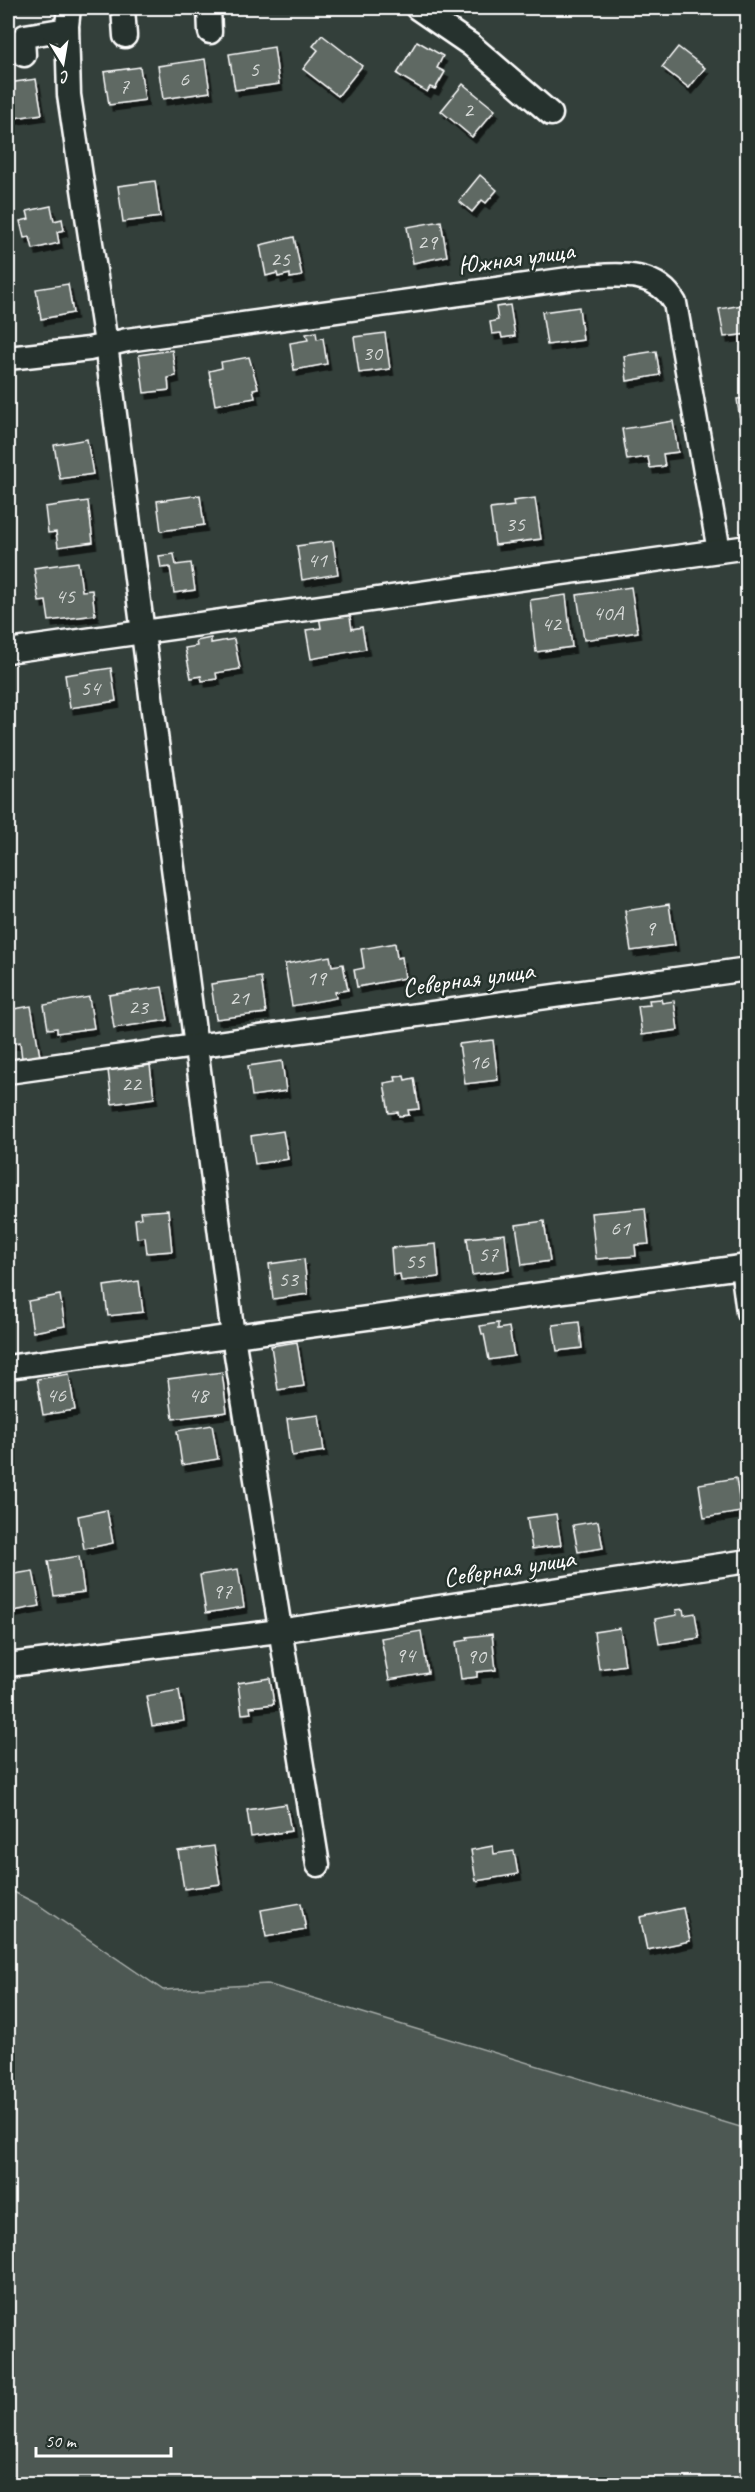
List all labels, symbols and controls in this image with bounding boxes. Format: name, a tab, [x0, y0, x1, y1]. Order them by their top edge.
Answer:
north arrow	[33, 33, 93, 93]
house number: 5	[249, 55, 260, 83]
house number: 6	[179, 65, 190, 93]
text: С	[58, 66, 71, 88]
house number: 7	[119, 72, 130, 100]
house number: 2	[463, 96, 475, 124]
house number: 29	[417, 228, 439, 256]
street label: Южная улица	[456, 233, 578, 282]
house number: 25	[270, 245, 291, 273]
house number: 30	[362, 339, 384, 367]
house number: 35	[505, 510, 526, 538]
house number: 41	[307, 546, 328, 574]
house number: 45	[55, 582, 76, 610]
house number: 40А	[593, 599, 624, 627]
house number: 42	[541, 610, 563, 638]
house number: 54	[80, 674, 102, 702]
house number: 9	[645, 914, 657, 942]
street label: Северная улица	[400, 953, 538, 1005]
house number: 19	[306, 964, 328, 992]
house number: 21	[229, 984, 250, 1012]
house number: 23	[128, 993, 150, 1021]
house number: 16	[469, 1048, 490, 1076]
house number: 22	[121, 1070, 143, 1098]
house number: 61	[610, 1214, 631, 1242]
house number: 57	[478, 1240, 499, 1268]
house number: 55	[405, 1247, 426, 1275]
house number: 53	[278, 1265, 300, 1293]
house number: 46	[46, 1381, 67, 1409]
house number: 48	[188, 1381, 210, 1409]
street label: Северная улица	[441, 1541, 579, 1595]
house number: 97	[212, 1577, 233, 1605]
house number: 94	[395, 1641, 417, 1669]
house number: 90	[466, 1642, 488, 1670]
scale bar	[36, 2420, 171, 2458]
text: 50 m	[45, 2430, 78, 2452]

